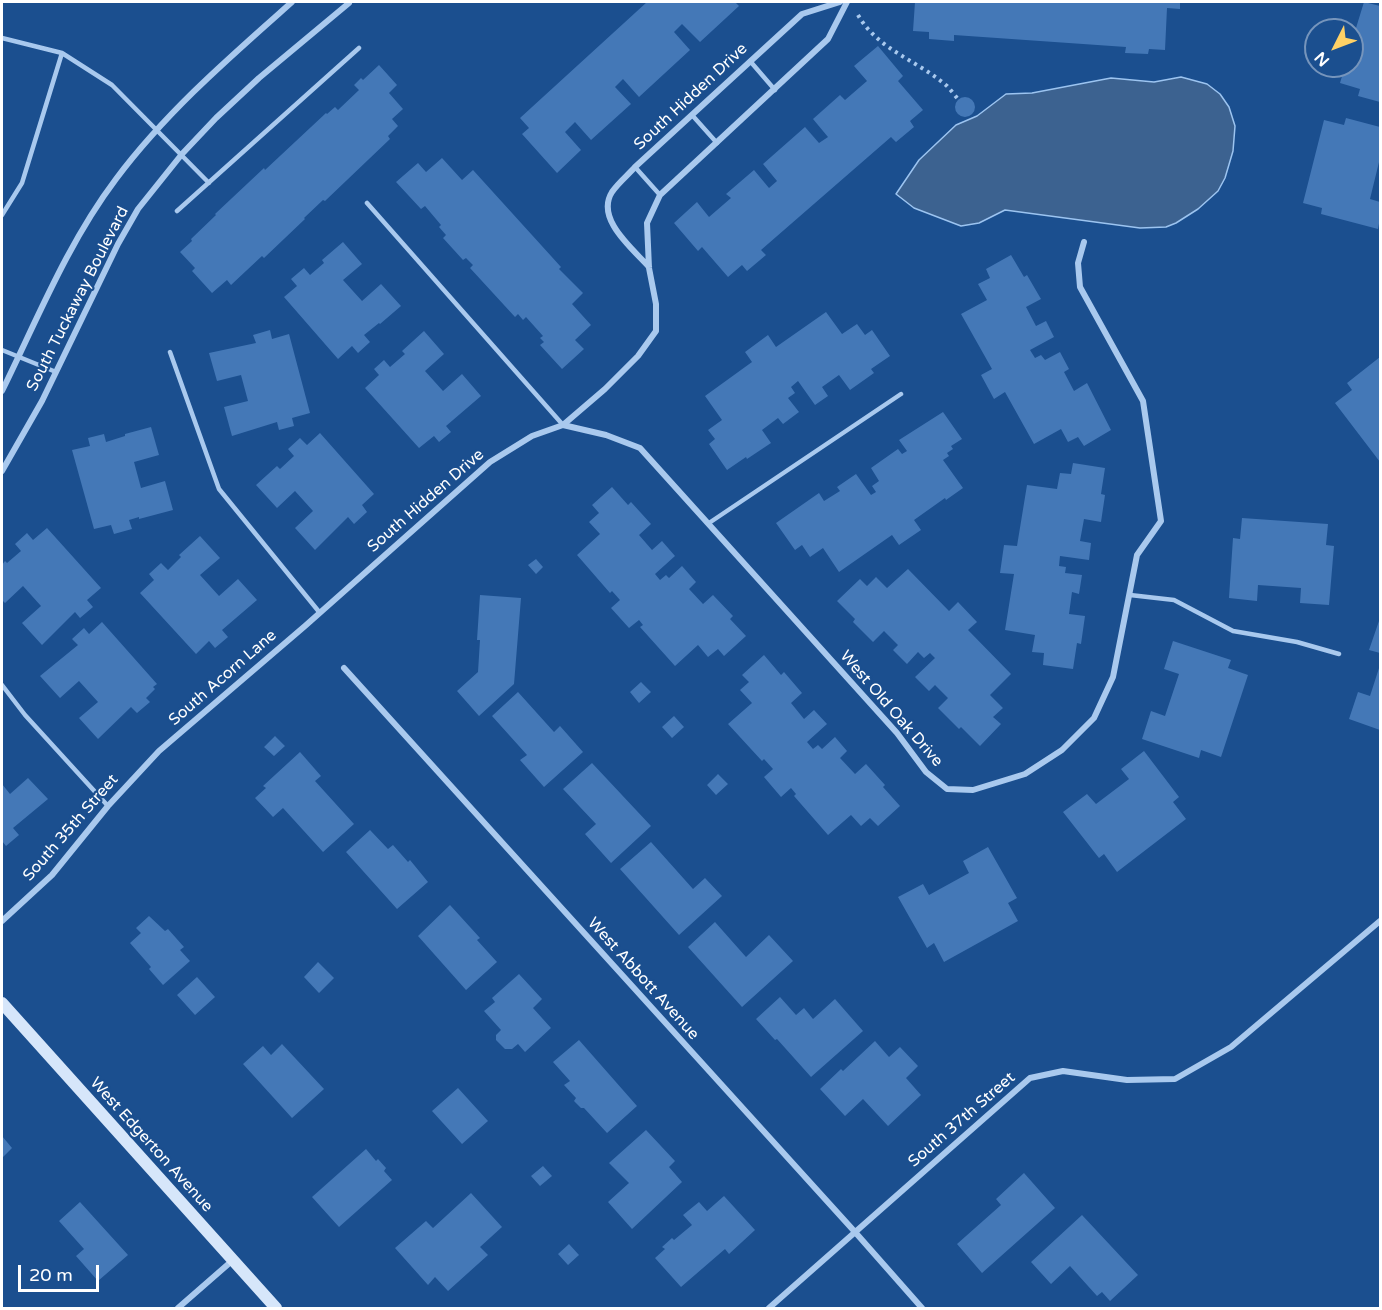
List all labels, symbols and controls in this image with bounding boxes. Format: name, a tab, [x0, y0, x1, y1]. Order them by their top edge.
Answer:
north arrow	[1304, 18, 1364, 78]
street label: South Hidden Drive	[630, 40, 752, 154]
text: N	[1310, 47, 1334, 70]
street label: South Tuckaway Boulevard	[23, 203, 133, 395]
street label: South Hidden Drive	[364, 445, 488, 557]
street label: South Acorn Lane	[165, 626, 281, 730]
street label: West Old Oak Drive	[835, 647, 947, 771]
street label: South 35th Street	[19, 771, 123, 885]
street label: West Abbott Avenue	[583, 914, 703, 1044]
street label: South 37th Street	[905, 1068, 1019, 1172]
street label: West Edgerton Avenue	[85, 1074, 217, 1216]
scale bar	[21, 1253, 102, 1291]
text: 20 m	[29, 1264, 73, 1286]

